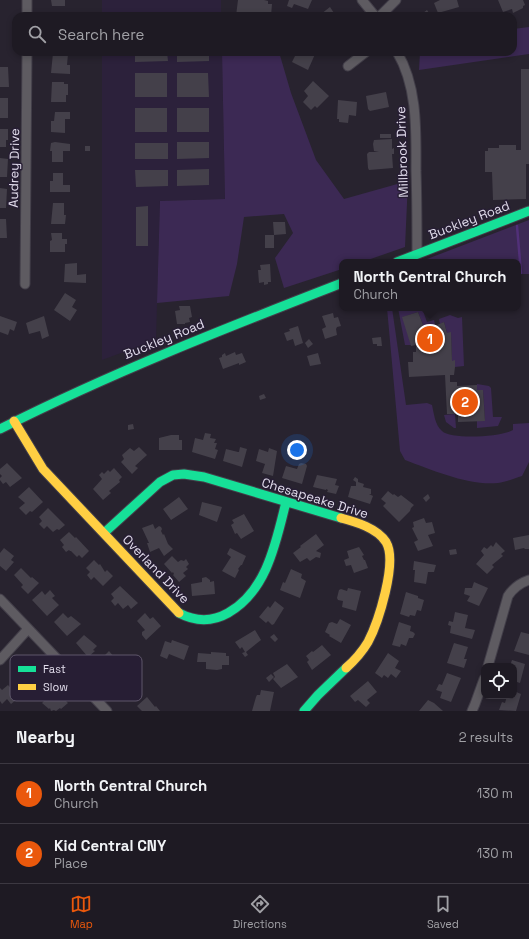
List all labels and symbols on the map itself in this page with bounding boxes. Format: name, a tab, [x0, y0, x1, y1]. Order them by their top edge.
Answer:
street label: Millbrook Drive	[392, 106, 412, 198]
street label: Audrey Drive	[5, 128, 23, 208]
street label: Buckley Road	[426, 197, 512, 243]
street label: Buckley Road	[121, 315, 207, 363]
pin: 1	[417, 324, 443, 354]
pin: 2	[452, 387, 478, 417]
your location	[287, 440, 307, 460]
street label: Chesapeake Drive	[260, 474, 370, 522]
street label: Overland Drive	[119, 531, 193, 607]
legend	[10, 655, 142, 701]
text: Fast	[43, 662, 66, 676]
text: Slow	[43, 680, 68, 694]

